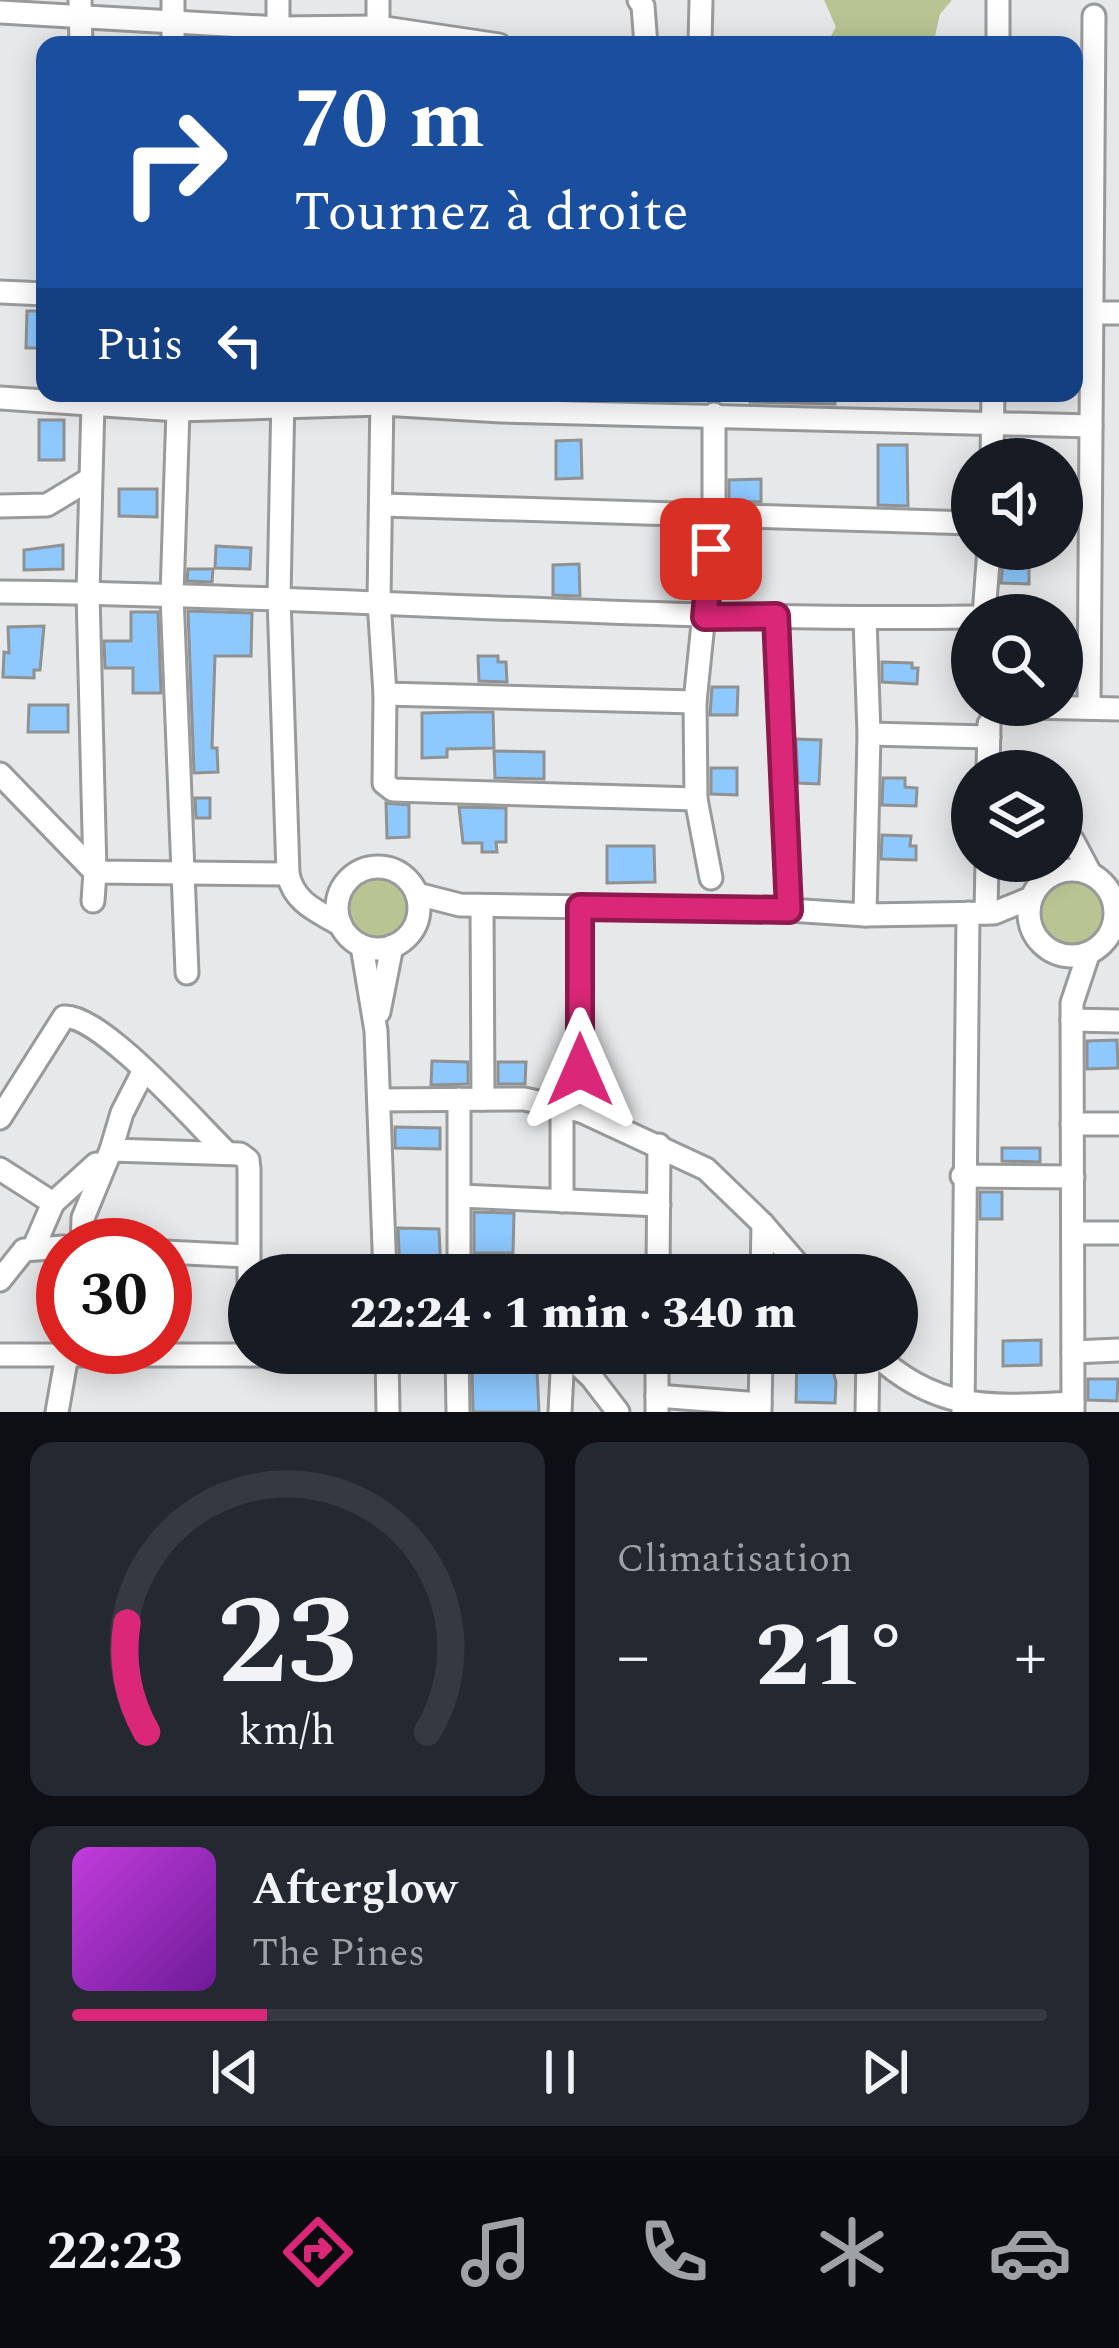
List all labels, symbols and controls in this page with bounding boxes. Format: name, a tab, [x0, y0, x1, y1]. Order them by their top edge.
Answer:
text: 70 m	[294, 57, 485, 185]
icon: right	[96, 84, 252, 240]
text: Tournez à droite	[294, 172, 689, 254]
text: Puis	[96, 311, 183, 380]
icon: left	[207, 312, 273, 378]
map controls	[951, 438, 1083, 882]
button: sound	[951, 438, 1083, 570]
pin	[660, 498, 762, 600]
icon: arrive	[678, 516, 744, 582]
button: search	[951, 594, 1083, 726]
button: layers	[951, 750, 1083, 882]
position arrow	[517, 1007, 643, 1133]
speed limit sign: 30	[36, 1218, 192, 1374]
text: 22:24 · 1 min · 340 m	[350, 1279, 796, 1348]
text: Climatisation	[617, 1530, 853, 1589]
text: 23	[217, 1549, 357, 1739]
text: 21°	[755, 1589, 908, 1726]
text: −	[617, 1607, 650, 1708]
text: +	[1014, 1607, 1047, 1708]
text: km/h	[239, 1699, 336, 1764]
text: Afterglow	[252, 1855, 457, 1924]
text: The Pines	[252, 1924, 425, 1983]
icon: previous	[202, 2039, 268, 2105]
icon: pause	[527, 2039, 593, 2105]
icon: next	[852, 2039, 918, 2105]
icon: directions	[276, 2210, 360, 2294]
icon: music	[454, 2210, 538, 2294]
icon: phone	[632, 2210, 716, 2294]
icon: climate	[810, 2210, 894, 2294]
icon: car	[988, 2210, 1072, 2294]
text: 22:23	[47, 2211, 183, 2293]

